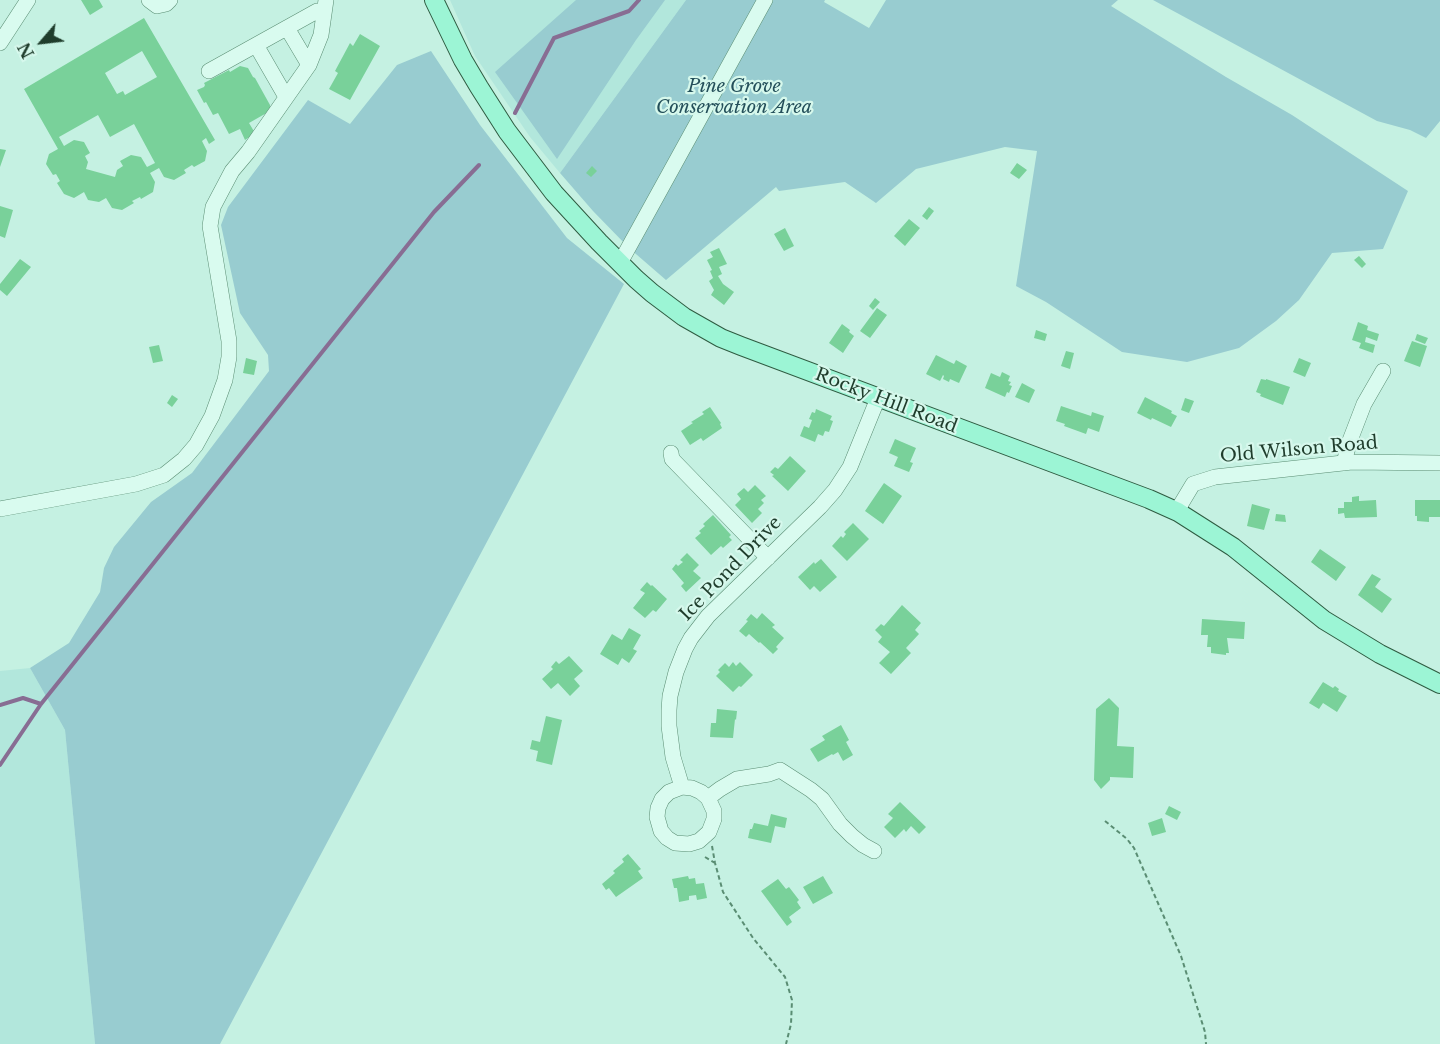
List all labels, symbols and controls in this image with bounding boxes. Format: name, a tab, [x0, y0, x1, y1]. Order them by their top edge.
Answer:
north arrow	[12, 12, 72, 72]
text: N	[14, 39, 38, 62]
park label: Pine Grove Conservation Area	[656, 76, 812, 118]
street label: Rocky Hill Road	[812, 364, 960, 438]
street label: Old Wilson Road	[1219, 432, 1379, 468]
street label: Ice Pond Drive	[676, 512, 786, 626]

